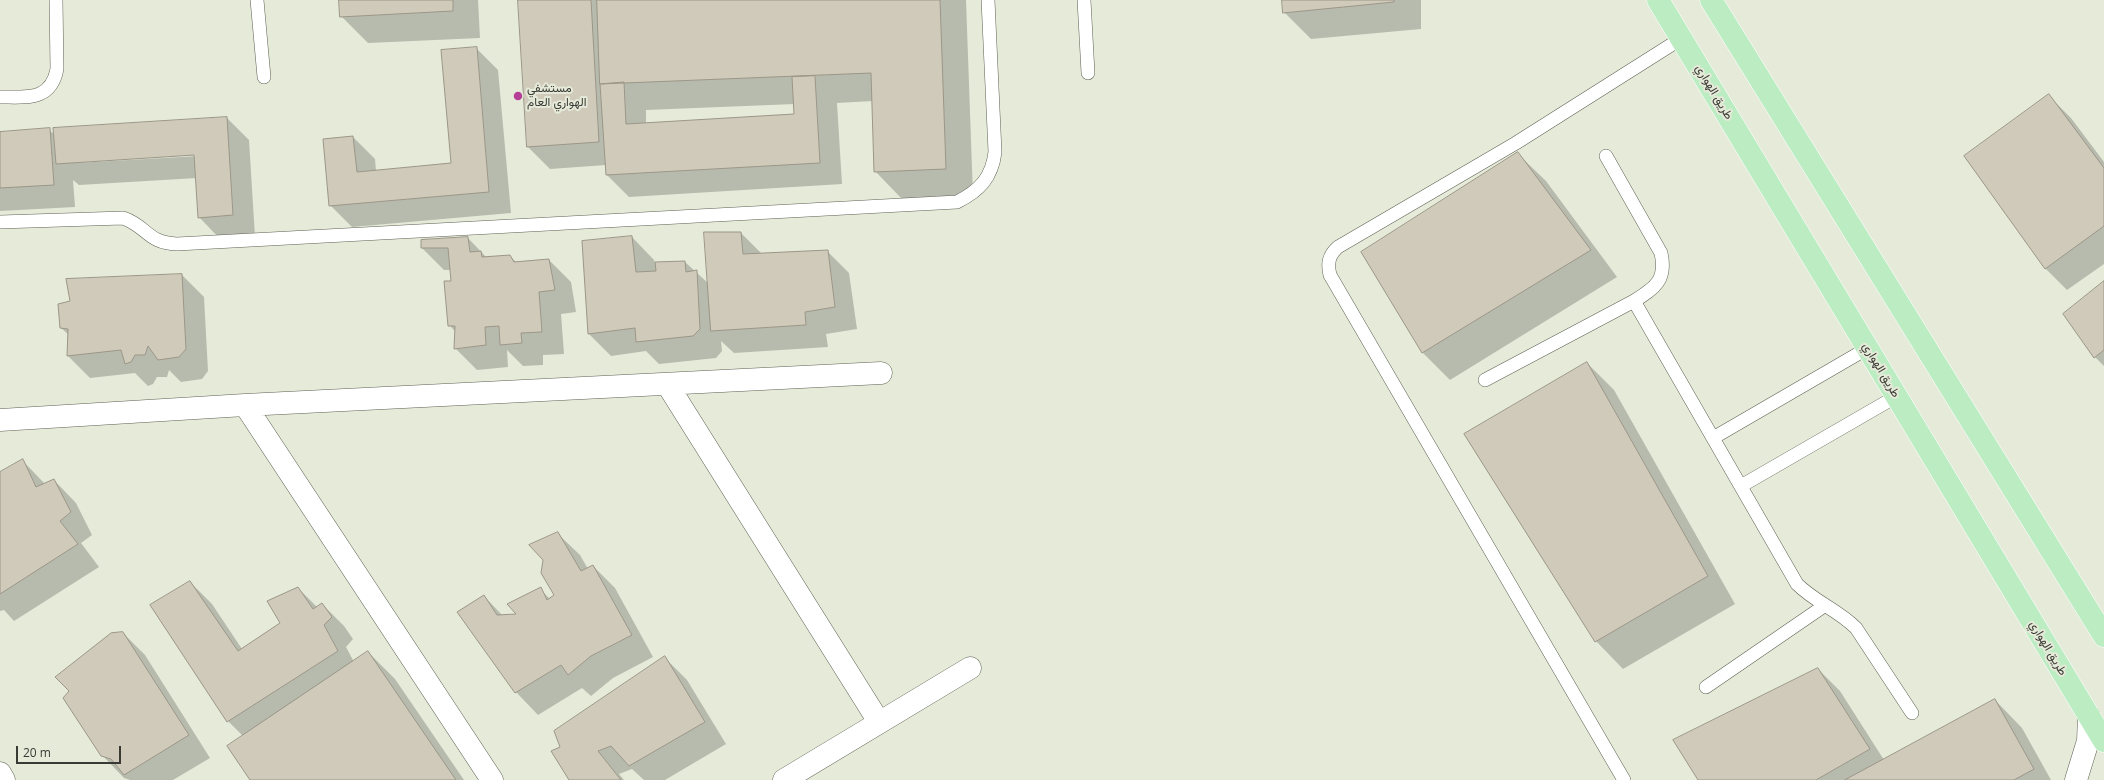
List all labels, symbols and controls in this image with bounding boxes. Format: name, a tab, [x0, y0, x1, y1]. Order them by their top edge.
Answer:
street label: طريق الهواري	[1692, 62, 1736, 122]
place label: مستشفي الهواري العام	[527, 82, 586, 110]
marker: مستشفي الهواري العام	[512, 90, 524, 102]
street label: طريق الهواري	[1859, 340, 1903, 400]
street label: طريق الهواري	[2026, 618, 2070, 678]
scale bar	[18, 738, 123, 764]
text: 20 m	[23, 744, 51, 761]

